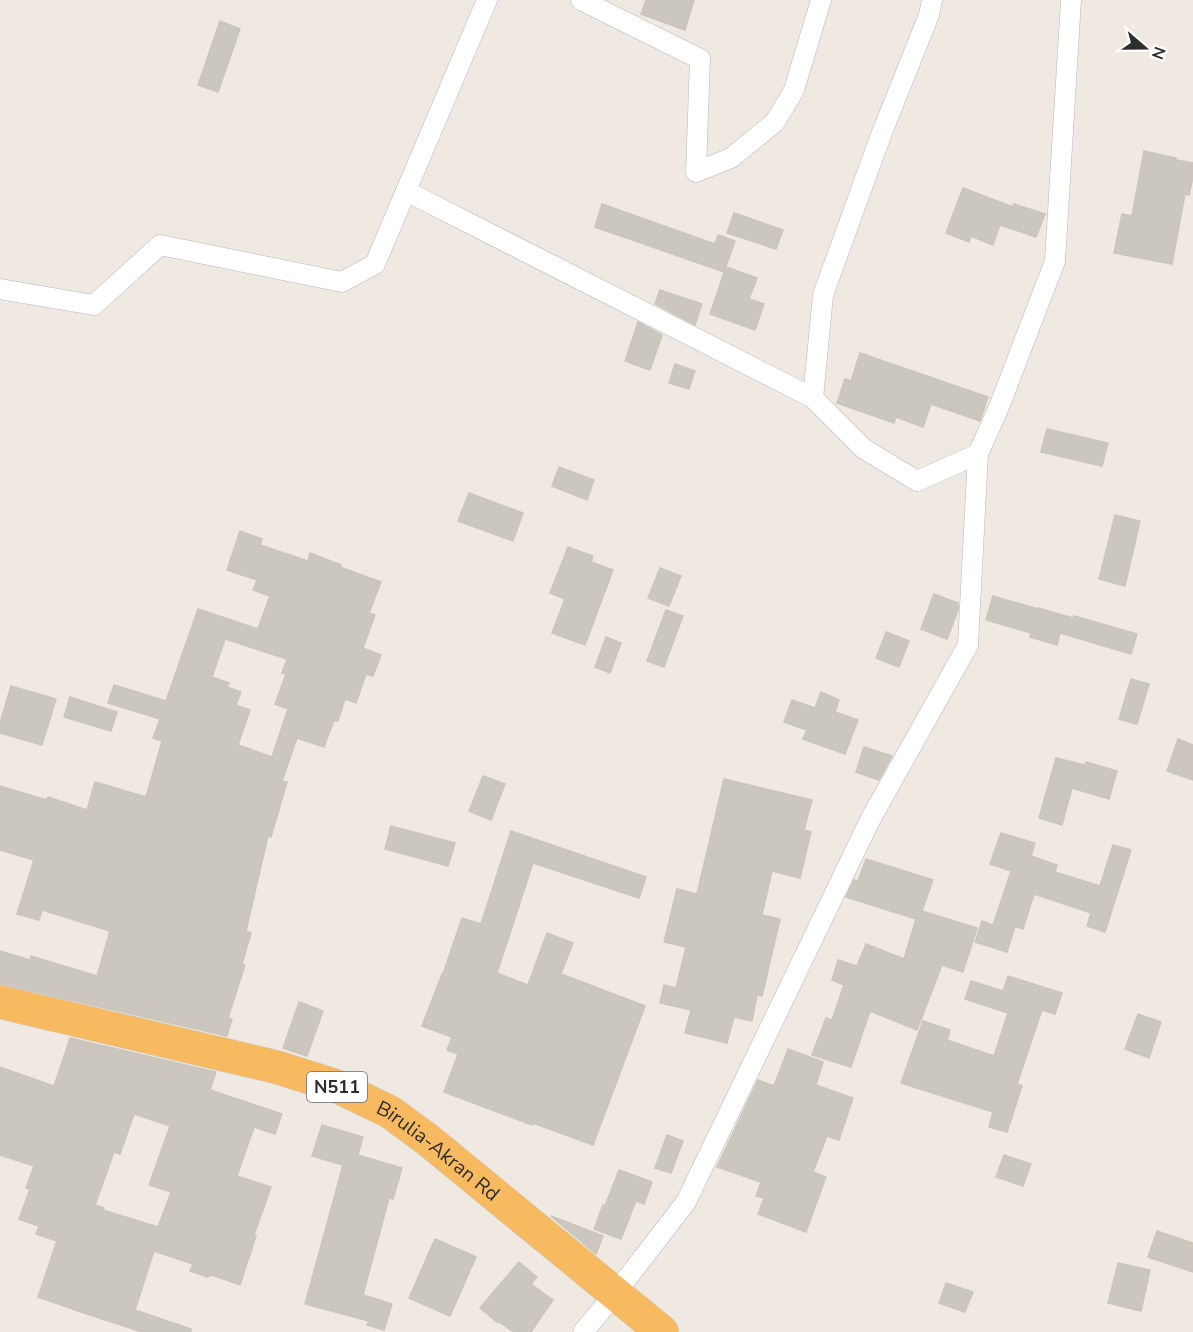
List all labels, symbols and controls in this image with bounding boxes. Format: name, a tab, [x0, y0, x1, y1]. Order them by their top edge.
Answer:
north arrow	[1115, 18, 1175, 78]
text: N	[1146, 43, 1171, 62]
road number: N511	[307, 1072, 367, 1102]
street label: Birulia-Akran Rd	[372, 1095, 505, 1207]

